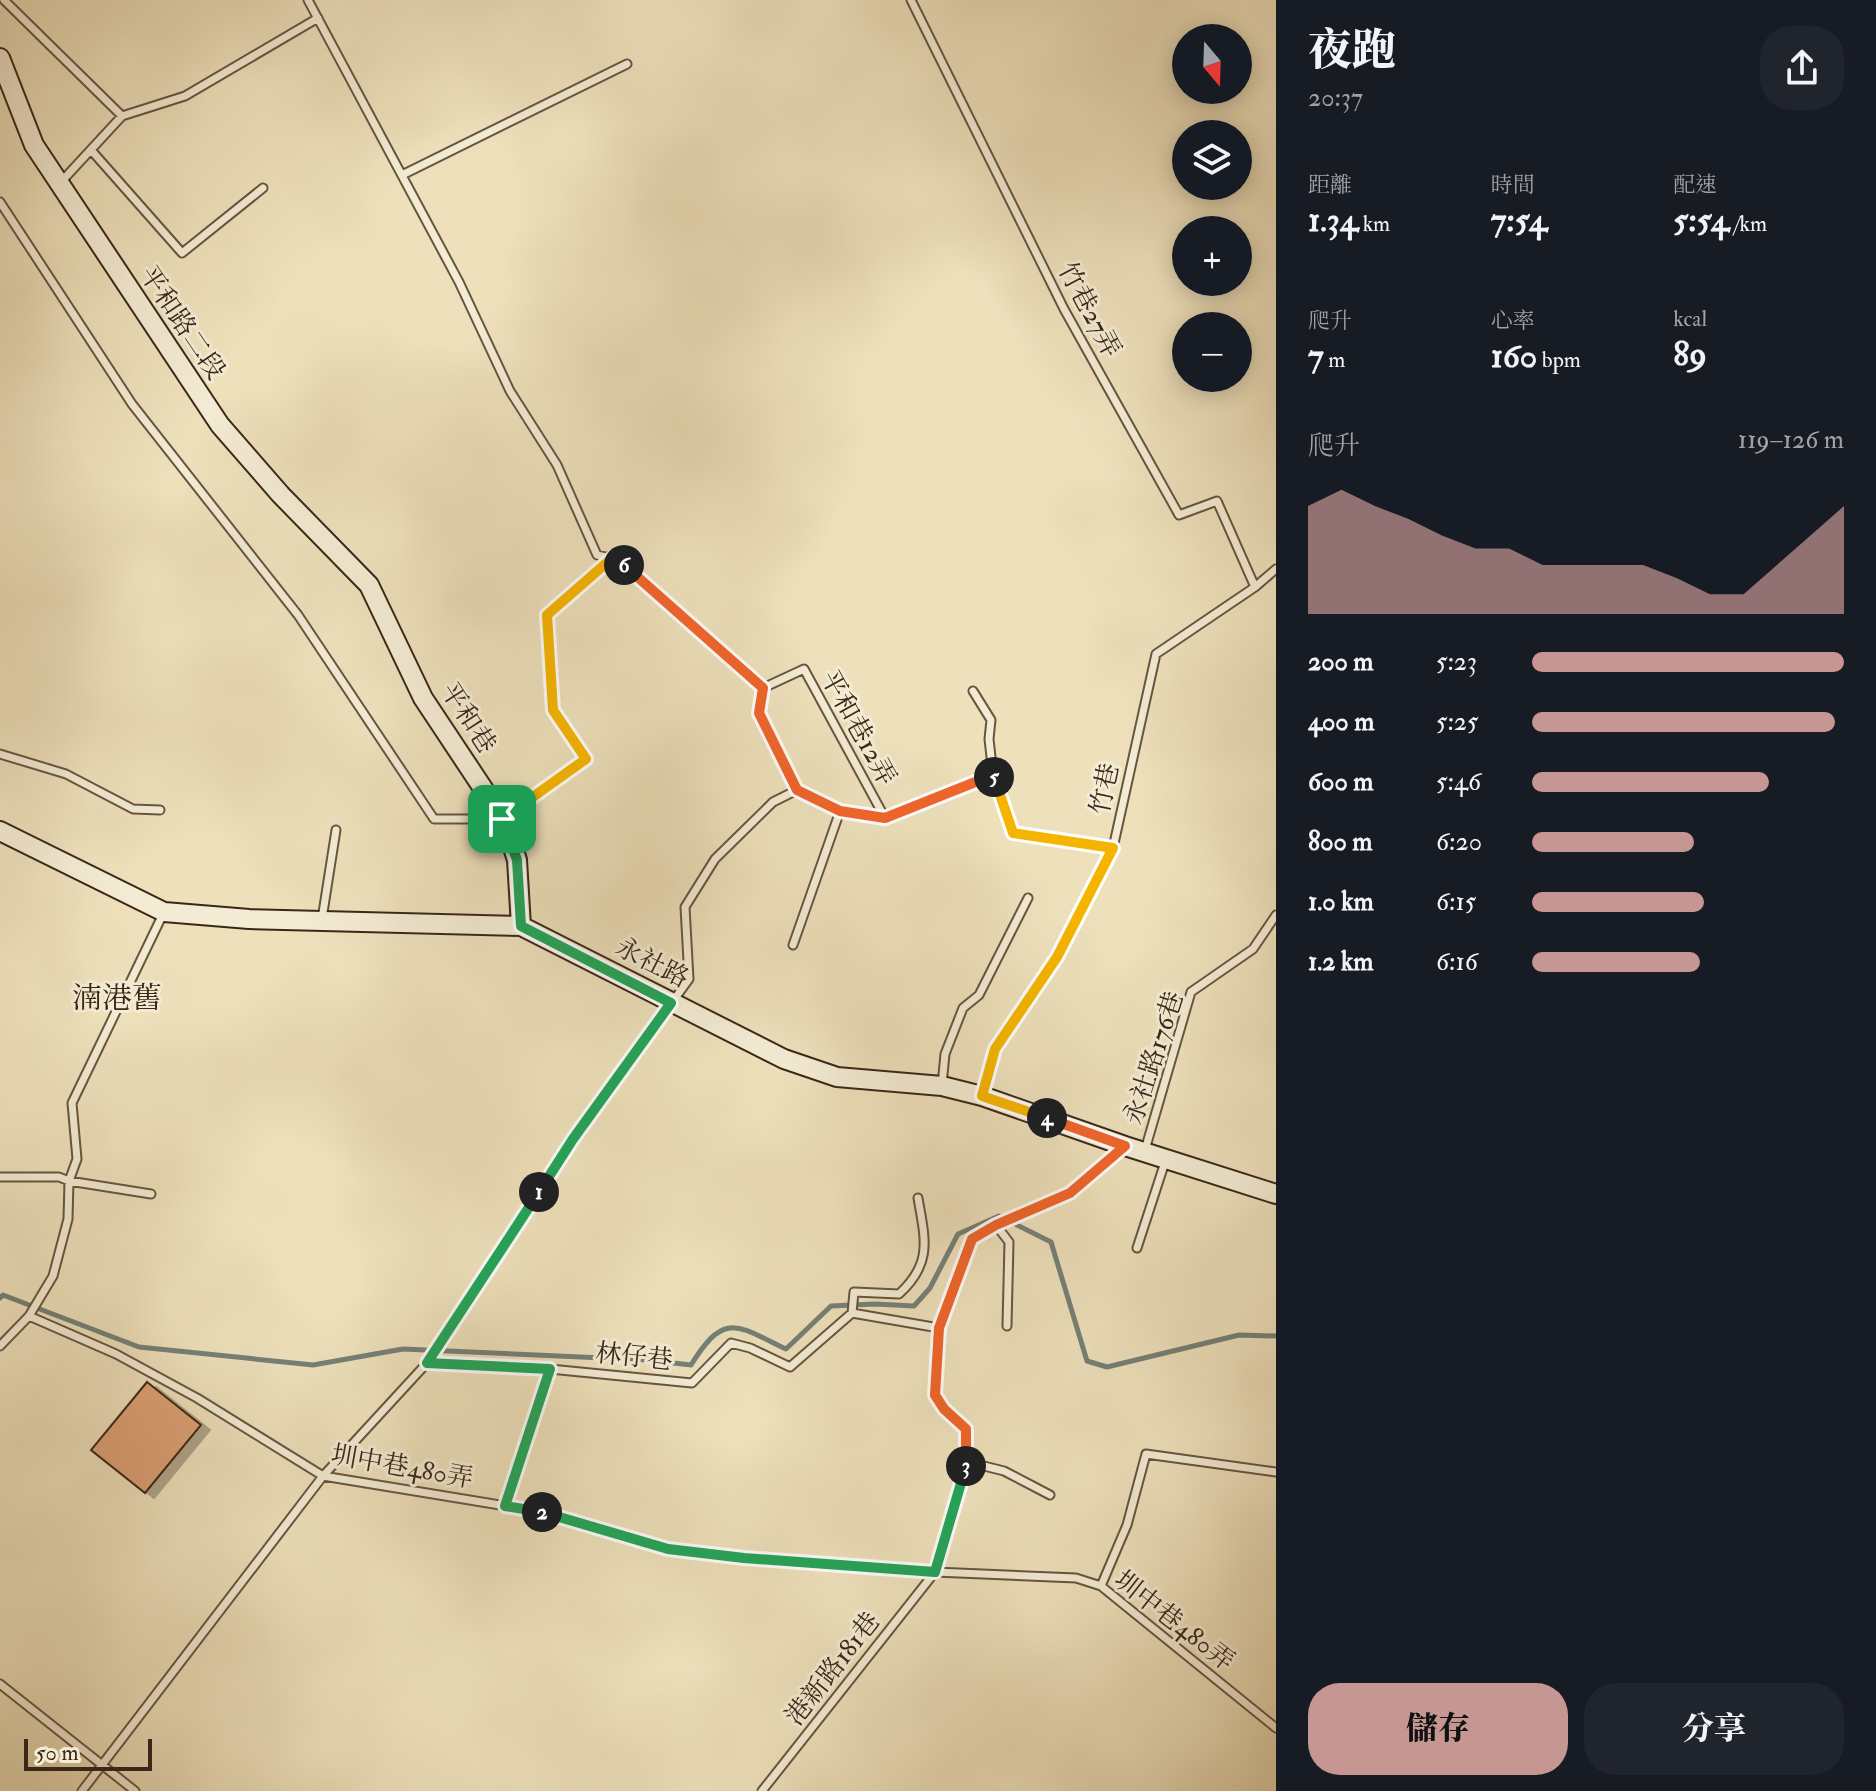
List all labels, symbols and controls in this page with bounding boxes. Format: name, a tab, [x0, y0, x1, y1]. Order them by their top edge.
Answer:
north arrow	[1172, 24, 1252, 104]
map controls	[1172, 24, 1252, 392]
text: 夜跑	[1308, 24, 1396, 79]
button: share	[1760, 26, 1844, 110]
text: 20:37	[1308, 82, 1363, 114]
button: layers	[1172, 120, 1252, 200]
text: 距離	[1308, 171, 1352, 199]
text: 時間	[1491, 171, 1535, 199]
text: 配速	[1673, 171, 1717, 199]
text: 1.34	[1308, 199, 1358, 242]
text: 7:54	[1491, 199, 1547, 242]
text: 5:54	[1673, 199, 1729, 242]
text: km	[1358, 210, 1390, 238]
text: /km	[1729, 210, 1767, 238]
button: +	[1172, 216, 1252, 296]
street label: 竹巷27弄	[1051, 257, 1127, 363]
street label: 平和路二段	[132, 260, 232, 386]
text: kcal	[1673, 305, 1707, 333]
text: 爬升	[1308, 307, 1352, 335]
text: 心率	[1491, 307, 1535, 335]
button: −	[1172, 312, 1252, 392]
text: 89	[1673, 333, 1707, 376]
text: 7	[1308, 335, 1324, 378]
text: 160	[1491, 335, 1537, 378]
text: m	[1324, 346, 1345, 374]
text: bpm	[1537, 346, 1581, 374]
text: 119–126 m	[1738, 424, 1844, 456]
text: 爬升	[1308, 430, 1360, 462]
pin: 6	[604, 545, 644, 585]
text: 6	[618, 551, 630, 579]
text: 200 m	[1308, 646, 1373, 678]
text: 5:23	[1436, 646, 1477, 678]
street label: 平和巷12弄	[813, 665, 903, 791]
street label: 平和巷	[433, 677, 503, 759]
text: 400 m	[1308, 706, 1374, 738]
text: 5:25	[1436, 706, 1478, 738]
pin: 5	[974, 757, 1014, 797]
street label: 竹巷	[1084, 760, 1126, 818]
text: 5	[989, 763, 999, 791]
text: 600 m	[1308, 766, 1373, 798]
text: 5:46	[1436, 766, 1481, 798]
pin	[468, 785, 536, 853]
icon: arrive	[480, 797, 524, 841]
text: 800 m	[1308, 826, 1373, 858]
text: 6:20	[1436, 826, 1482, 858]
text: 1.0 km	[1308, 886, 1374, 918]
text: 6:15	[1436, 886, 1476, 918]
street label: 永社路	[610, 931, 694, 995]
text: 1.2 km	[1308, 946, 1374, 978]
text: 6:16	[1436, 946, 1478, 978]
district label: 湳港舊	[72, 980, 162, 1017]
street label: 永社路176巷	[1117, 987, 1191, 1129]
pin: 4	[1027, 1098, 1067, 1138]
text: 4	[1041, 1104, 1053, 1132]
pin: 1	[519, 1172, 559, 1212]
text: 1	[535, 1178, 543, 1206]
street label: 林仔巷	[594, 1337, 674, 1377]
street label: 圳中巷480弄	[329, 1439, 475, 1495]
pin: 3	[946, 1446, 986, 1486]
text: 3	[962, 1452, 970, 1480]
pin: 2	[522, 1492, 562, 1532]
text: 2	[536, 1498, 548, 1526]
street label: 圳中巷480弄	[1108, 1564, 1240, 1678]
street label: 港新路181巷	[779, 1606, 887, 1732]
button: 儲存	[1308, 1683, 1568, 1775]
button: 分享	[1584, 1683, 1844, 1775]
scale bar	[24, 1735, 152, 1771]
text: 50 m	[36, 1739, 78, 1767]

